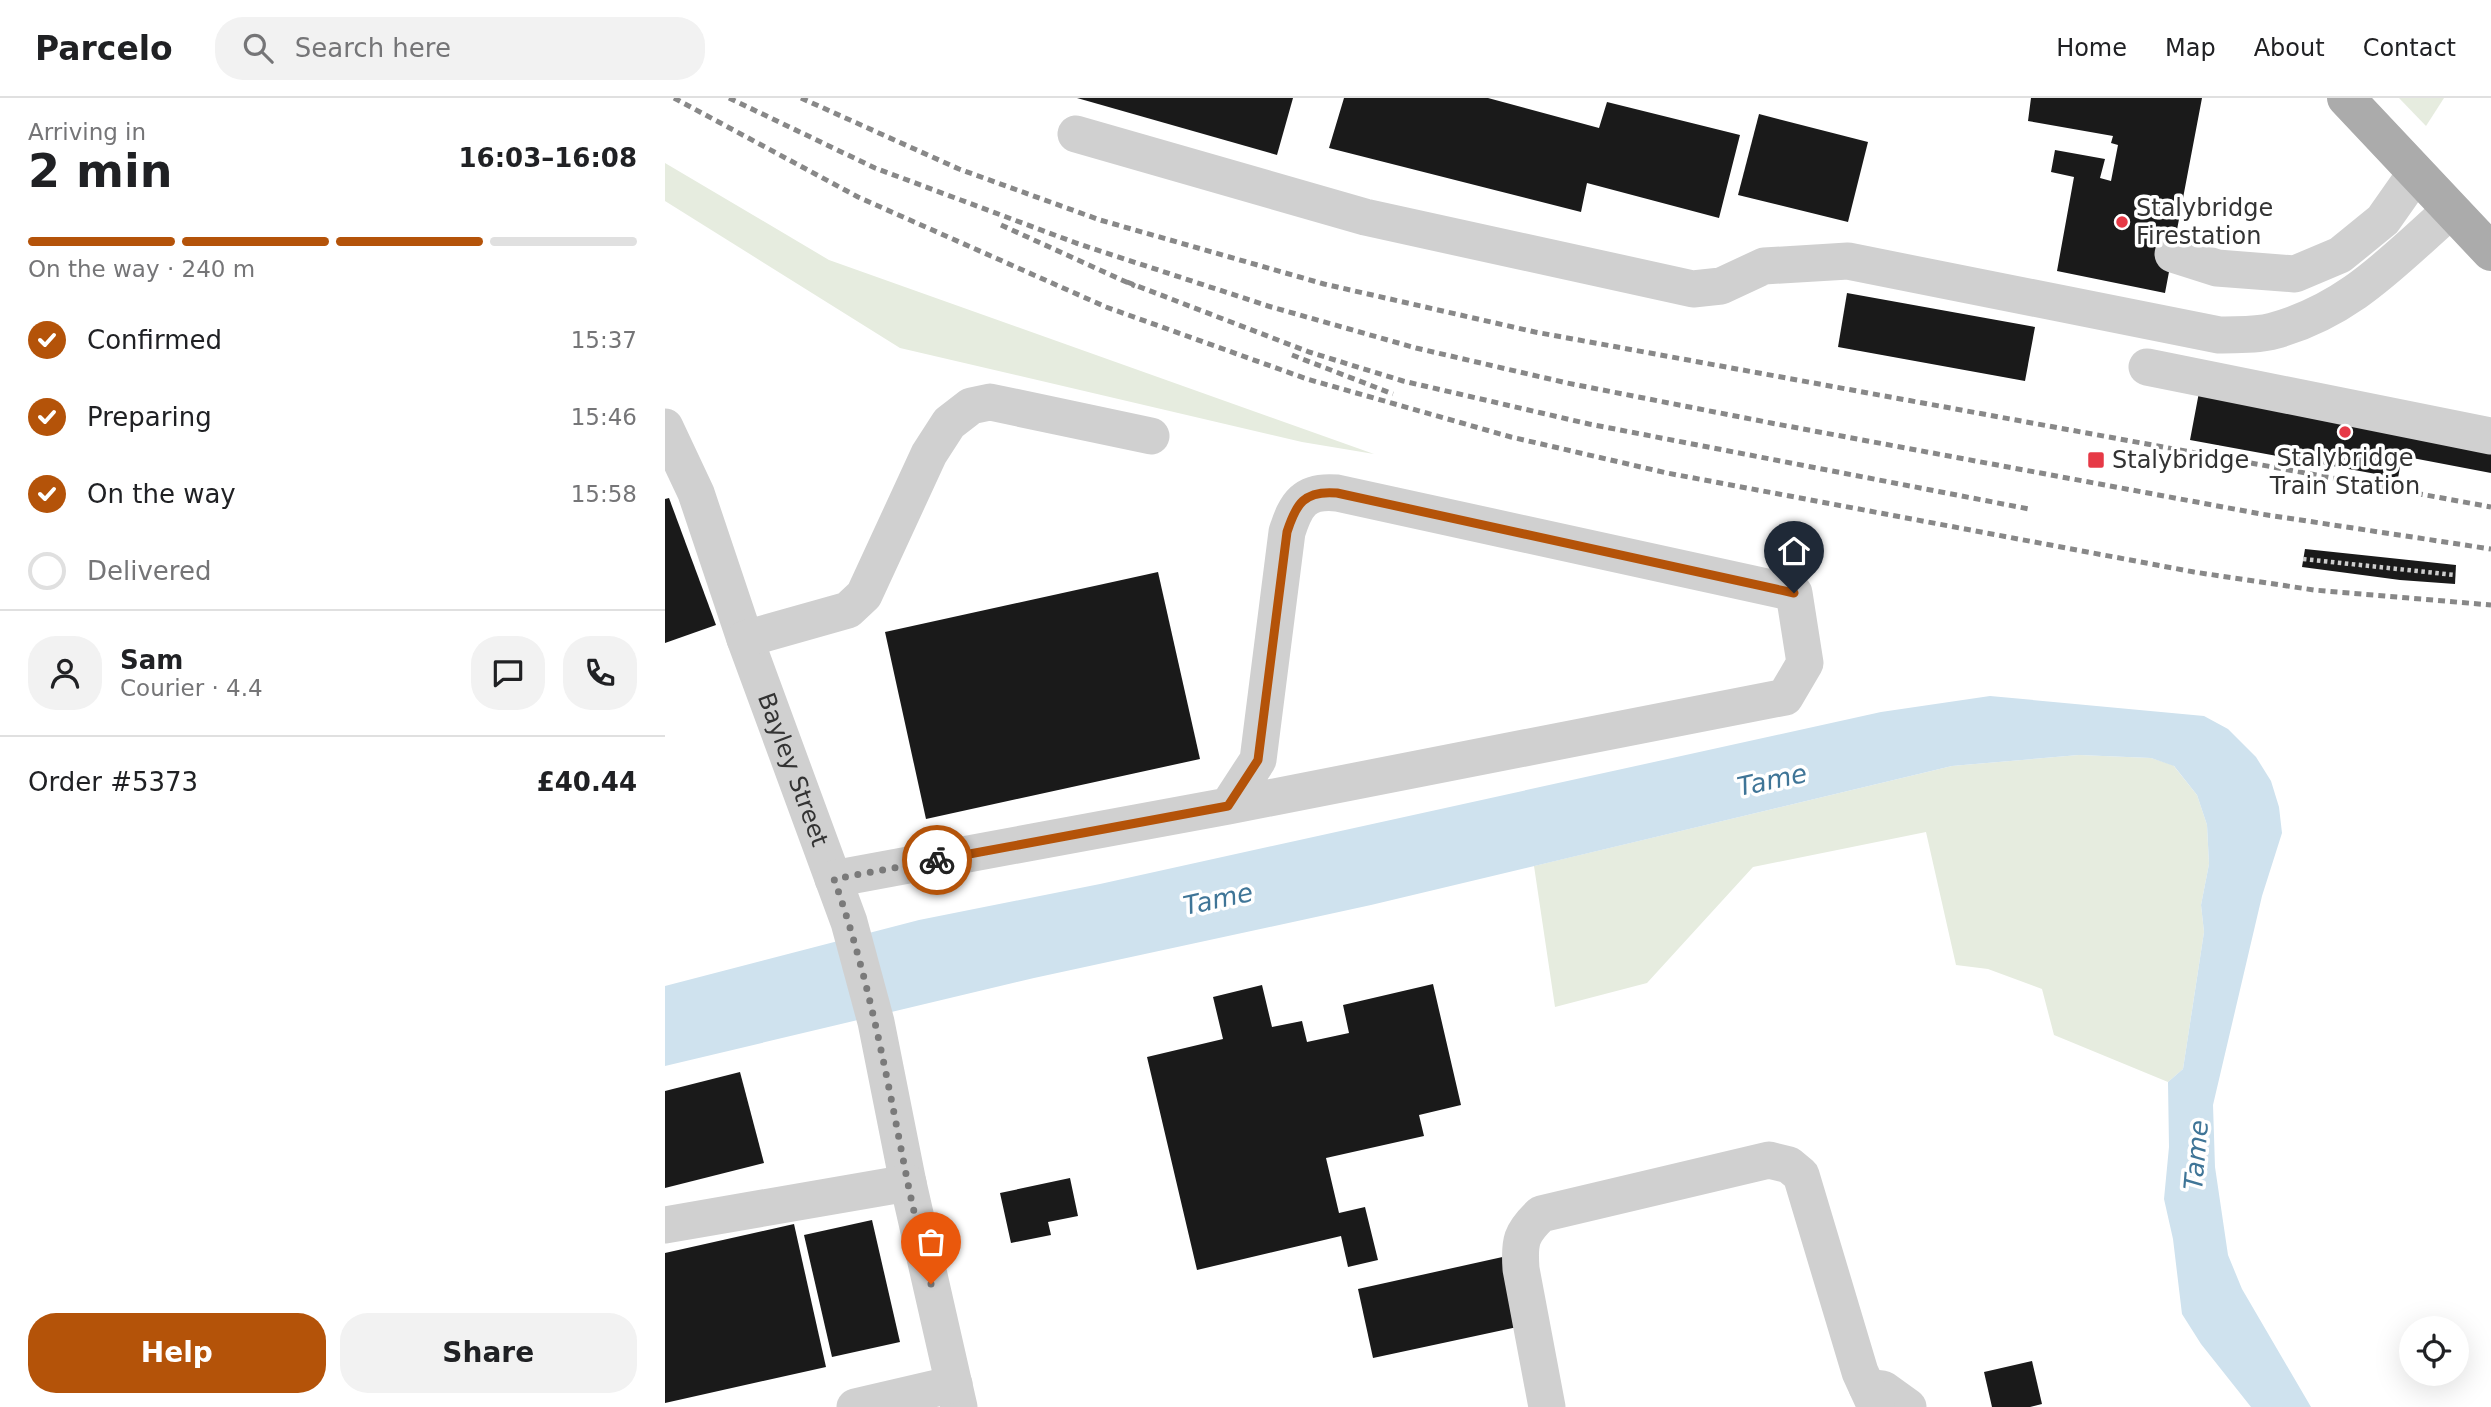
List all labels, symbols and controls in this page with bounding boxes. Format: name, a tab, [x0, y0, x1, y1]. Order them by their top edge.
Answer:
search box	[215, 17, 705, 80]
text: Parcelo	[35, 29, 173, 68]
icon: search	[239, 29, 277, 67]
text: Search here	[295, 33, 451, 63]
text: Home	[2056, 34, 2127, 62]
text: Map	[2165, 34, 2216, 62]
text: About	[2254, 34, 2325, 62]
text: Contact	[2363, 34, 2456, 62]
text: Arriving in	[28, 119, 146, 145]
text: 16:03–16:08	[458, 143, 637, 173]
text: 2 min	[28, 144, 172, 198]
place label: Stalybridge Firestation	[2136, 194, 2273, 250]
marker: Stalybridge Firestation	[2114, 214, 2130, 230]
text: On the way · 240 m	[28, 256, 255, 282]
icon: check	[28, 321, 66, 359]
text: Confirmed	[87, 325, 222, 355]
text: 15:37	[571, 327, 637, 353]
icon: check	[28, 398, 66, 436]
text: Preparing	[87, 402, 212, 432]
text: 15:46	[571, 404, 637, 430]
marker: Stalybridge Train Station	[2337, 424, 2353, 440]
place label: Stalybridge Train Station	[2269, 444, 2420, 500]
place label: Stalybridge	[2112, 446, 2249, 474]
marker: Stalybridge	[2086, 450, 2106, 470]
icon: check	[28, 475, 66, 513]
text: On the way	[87, 479, 236, 509]
text: 15:58	[571, 481, 637, 507]
pin	[1764, 521, 1824, 593]
icon: home	[1775, 532, 1813, 570]
text: Delivered	[87, 556, 211, 586]
button: person	[28, 636, 102, 710]
button: chat	[471, 636, 545, 710]
button: phone	[563, 636, 637, 710]
text: Sam	[120, 645, 183, 675]
text: Courier · 4.4	[120, 675, 263, 701]
street label: Bayley Street	[752, 689, 834, 850]
water label: Tame	[1734, 758, 1810, 802]
text: Order #5373	[28, 767, 198, 797]
text: £40.44	[537, 767, 637, 797]
courier	[902, 825, 972, 895]
icon: bike	[918, 841, 956, 879]
water label: Tame	[1180, 877, 1256, 921]
water label: Tame	[2178, 1119, 2214, 1191]
pin	[901, 1212, 961, 1284]
icon: bag	[912, 1223, 950, 1261]
button: Help	[28, 1313, 326, 1393]
button: Share	[340, 1313, 637, 1393]
map controls	[2399, 1316, 2469, 1386]
button: locate	[2399, 1316, 2469, 1386]

